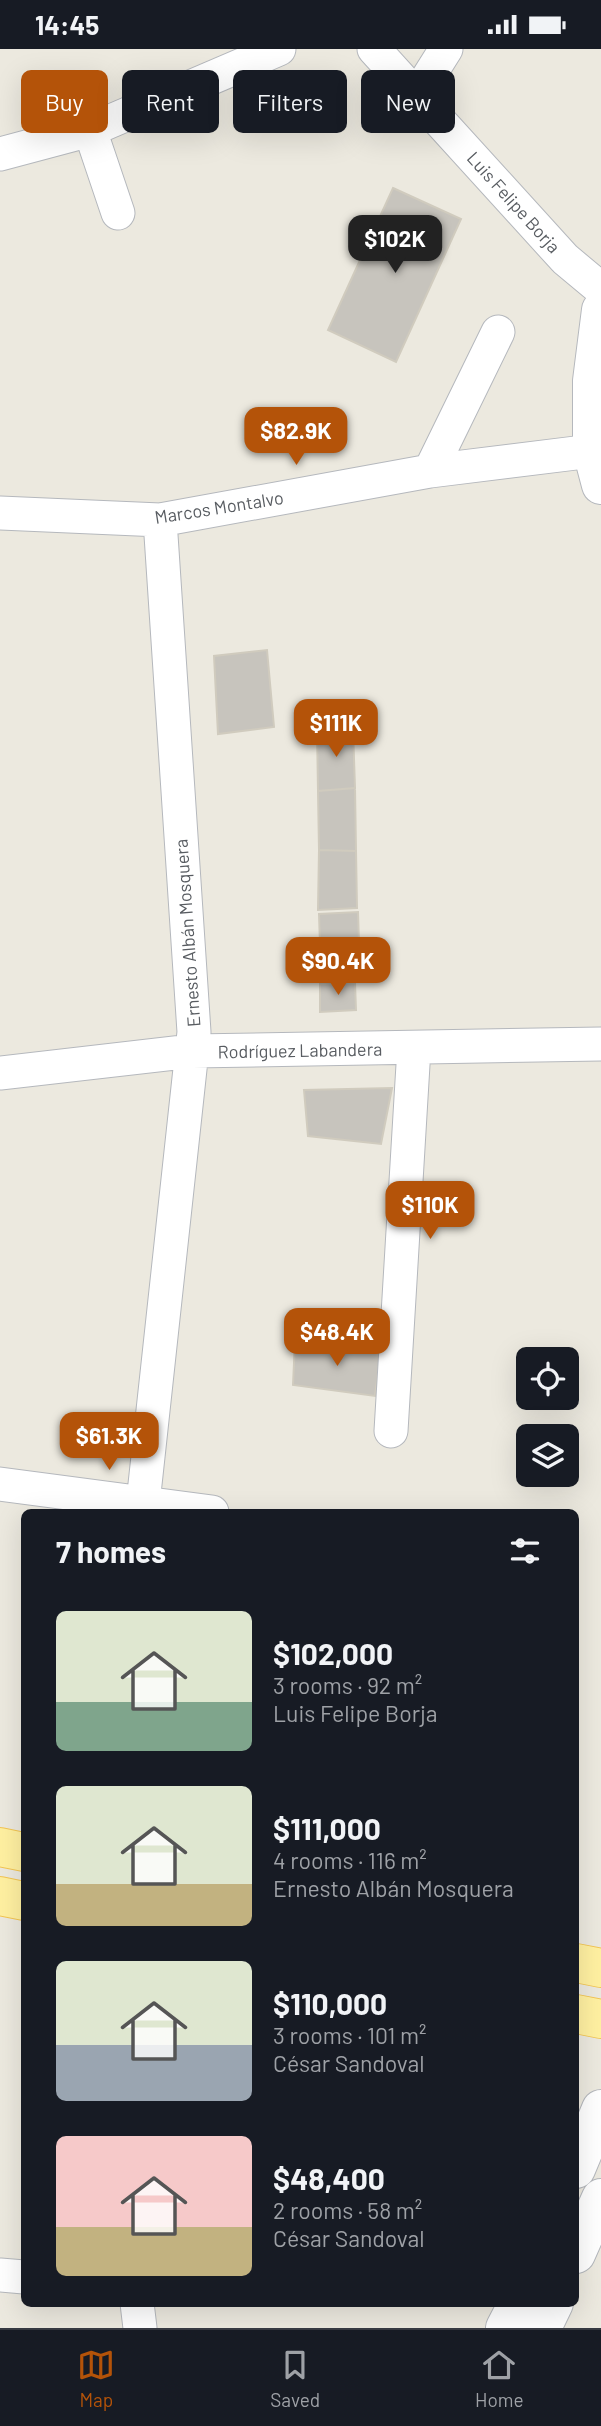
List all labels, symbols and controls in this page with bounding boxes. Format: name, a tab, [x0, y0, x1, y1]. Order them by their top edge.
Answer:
text: 14:45	[35, 9, 99, 40]
chip: Buy	[21, 70, 108, 133]
chip: Rent	[122, 70, 219, 133]
chip: Filters	[233, 70, 347, 133]
chip: New	[361, 70, 455, 133]
street label: Luis Felipe Borja	[463, 147, 565, 257]
pin: $102K	[346, 215, 444, 275]
text: $102K	[364, 224, 426, 252]
pin: $82.9K	[239, 407, 353, 467]
text: $82.9K	[260, 416, 332, 444]
street label: Marcos Montalvo	[153, 486, 285, 528]
pin: $111K	[287, 699, 385, 759]
text: $111K	[310, 708, 362, 736]
street label: Ernesto Albán Mosquera	[169, 838, 205, 1028]
pin: $90.4K	[281, 937, 395, 997]
text: $90.4K	[301, 946, 375, 974]
street label: Rodríguez Labandera	[218, 1038, 382, 1062]
pin: $110K	[381, 1181, 479, 1241]
text: $110K	[401, 1190, 459, 1218]
pin: $48.4K	[280, 1309, 394, 1368]
text: $48.4K	[300, 1317, 374, 1345]
map controls	[516, 1347, 579, 1487]
button: locate	[516, 1347, 579, 1410]
pin: $61.3K	[52, 1413, 166, 1472]
text: $61.3K	[76, 1421, 142, 1449]
button: layers	[516, 1424, 579, 1487]
icon: filters	[506, 1532, 544, 1570]
text: 7 homes	[56, 1533, 166, 1569]
text: $102,000	[273, 1635, 393, 1671]
icon: home	[112, 1639, 196, 1723]
text: 3 rooms · 92 m²	[273, 1671, 422, 1699]
text: Luis Felipe Borja	[273, 1699, 438, 1727]
text: $111,000	[273, 1810, 381, 1846]
icon: home	[112, 1814, 196, 1898]
text: 4 rooms · 116 m²	[273, 1846, 427, 1874]
text: Ernesto Albán Mosquera	[273, 1874, 514, 1902]
text: $110,000	[273, 1985, 387, 2021]
icon: home	[112, 1989, 196, 2073]
text: 3 rooms · 101 m²	[273, 2021, 426, 2049]
text: César Sandoval	[273, 2049, 425, 2077]
text: $48,400	[273, 2160, 385, 2196]
icon: home	[112, 2164, 196, 2248]
text: 2 rooms · 58 m²	[273, 2196, 422, 2224]
text: César Sandoval	[273, 2224, 425, 2252]
tab: Map	[77, 2346, 115, 2411]
tab: Saved	[270, 2346, 320, 2411]
tab: Home	[475, 2346, 524, 2411]

